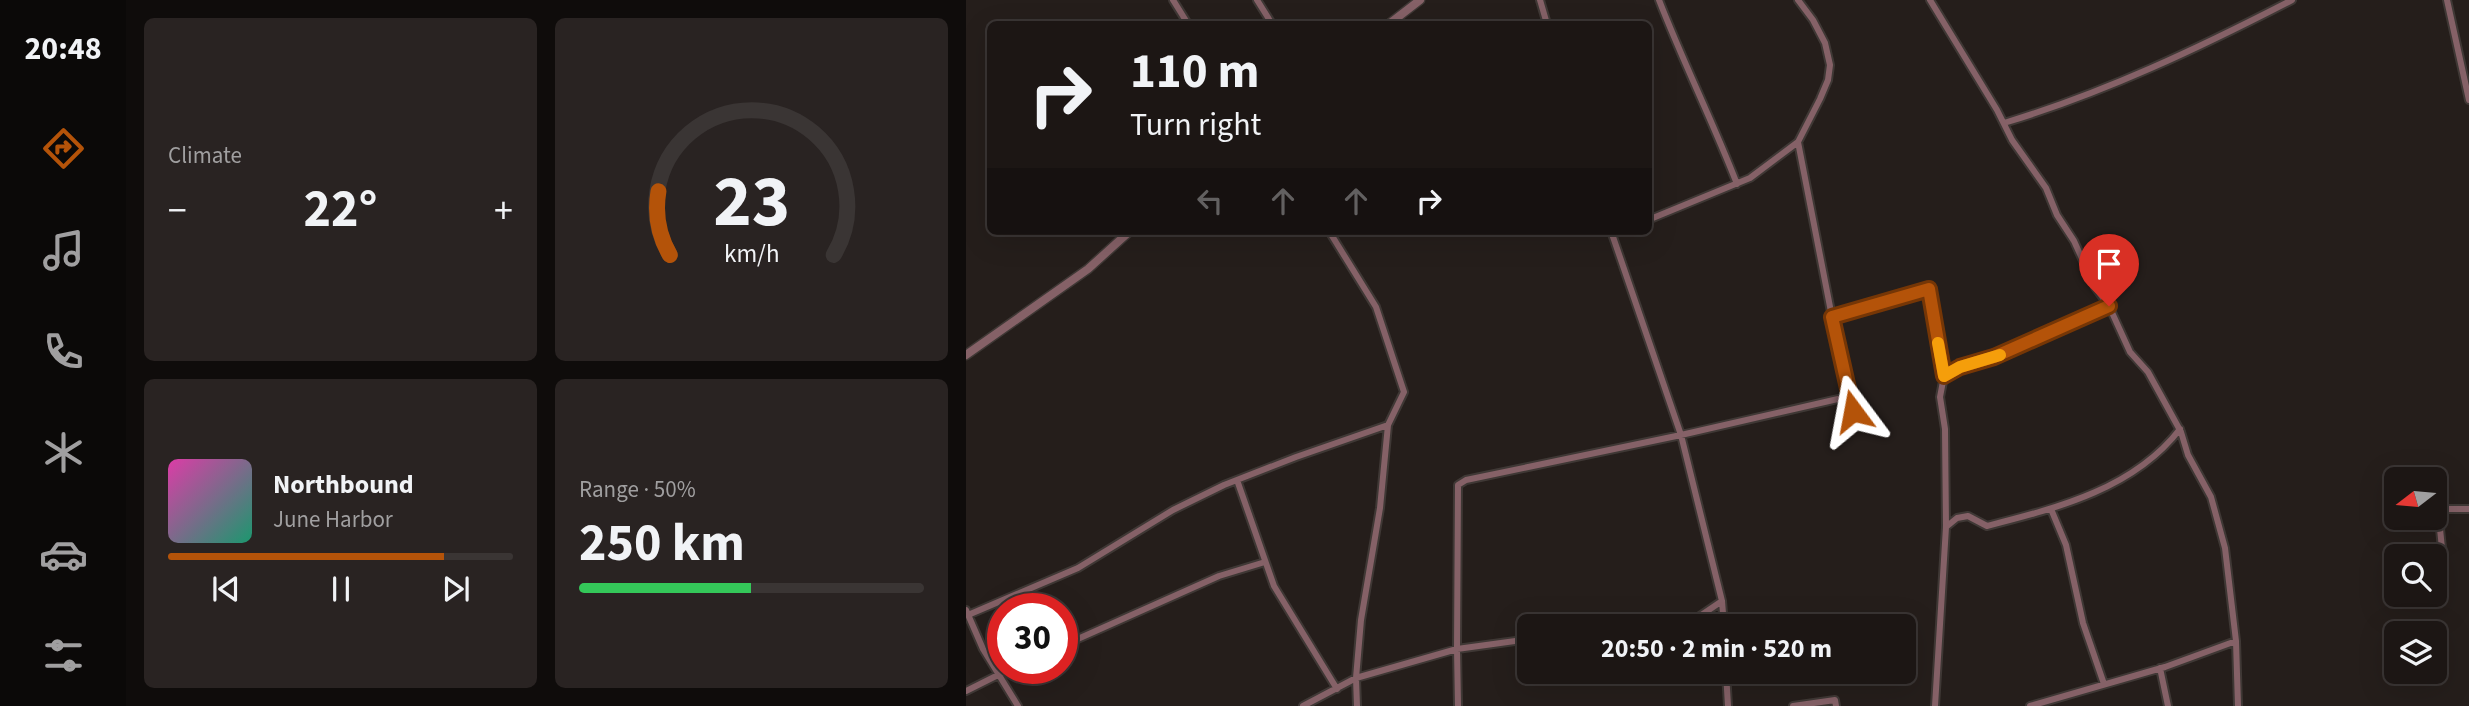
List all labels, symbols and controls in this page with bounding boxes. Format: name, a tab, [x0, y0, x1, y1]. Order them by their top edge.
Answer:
text: 20:48	[24, 26, 102, 72]
text: 110 m	[1130, 37, 1259, 107]
icon: right	[1015, 49, 1106, 140]
text: Turn right	[1130, 102, 1261, 148]
icon: directions	[39, 124, 88, 173]
text: Climate	[168, 139, 242, 172]
text: 23	[713, 151, 790, 255]
text: 22°	[304, 173, 377, 247]
icon: left	[1191, 182, 1229, 220]
icon: ahead	[1264, 182, 1302, 220]
icon: ahead	[1337, 182, 1375, 220]
icon: right	[1410, 182, 1448, 220]
text: −	[168, 184, 187, 238]
text: +	[494, 184, 513, 238]
icon: music	[39, 226, 88, 275]
pin	[2079, 234, 2139, 306]
text: km/h	[724, 236, 779, 272]
icon: arrive	[2090, 245, 2128, 283]
icon: phone	[39, 327, 88, 376]
position arrow	[1816, 374, 1890, 448]
icon: climate	[39, 428, 88, 477]
text: Northbound	[273, 466, 414, 503]
north arrow	[2384, 467, 2446, 530]
map controls	[2384, 467, 2447, 684]
text: Range · 50%	[579, 473, 696, 506]
text: June Harbor	[273, 503, 393, 536]
text: 250 km	[579, 507, 745, 581]
icon: car	[39, 530, 88, 579]
button: search	[2384, 544, 2447, 607]
icon: previous	[207, 570, 245, 608]
icon: pause	[322, 570, 360, 608]
icon: next	[437, 570, 475, 608]
speed limit sign: 30	[987, 593, 1078, 684]
button: layers	[2384, 621, 2447, 684]
text: 20:50 · 2 min · 520 m	[1601, 630, 1832, 667]
icon: filters	[39, 631, 88, 680]

